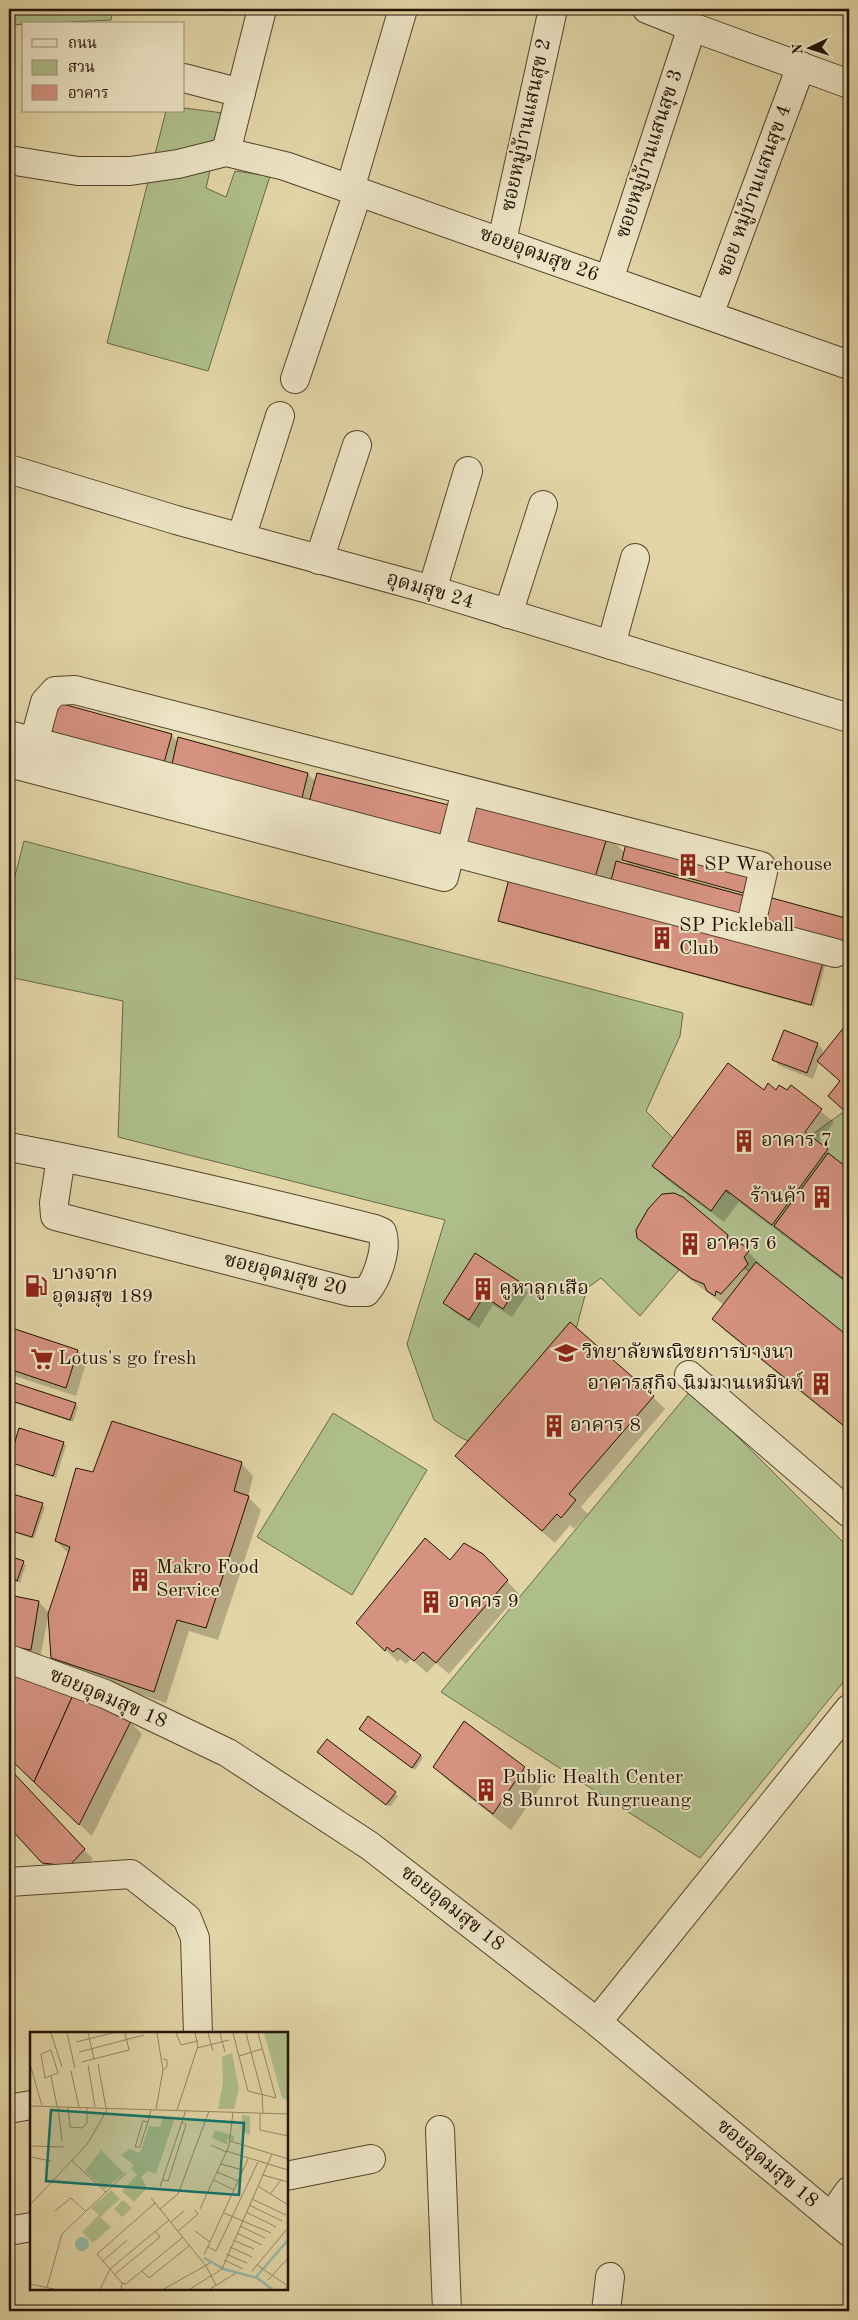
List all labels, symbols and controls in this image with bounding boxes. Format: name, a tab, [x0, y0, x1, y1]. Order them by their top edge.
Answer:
legend	[22, 22, 185, 112]
north arrow	[786, 22, 836, 72]
street label: ซอยหมู่บ้านแสนสุข 2	[497, 36, 556, 213]
text: ถนน	[68, 37, 97, 52]
text: N	[791, 43, 805, 55]
text: สวน	[68, 61, 95, 76]
street label: ซอยหมู่บ้านแสนสุข 3	[611, 67, 688, 241]
text: อาคาร	[68, 87, 108, 102]
street label: ซอย หมู่บ้านแสนสุข 4	[713, 102, 796, 280]
street label: ซอยอุดมสุข 26	[476, 224, 601, 287]
street label: อุดมสุข 24	[384, 569, 476, 614]
building icon: SP Warehouse	[675, 852, 701, 878]
place label: SP Warehouse	[704, 855, 832, 875]
place label: SP Pickleball Club	[679, 916, 794, 959]
building icon: SP Pickleball Club	[649, 925, 675, 951]
building icon: อาคาร 7	[731, 1128, 757, 1154]
place label: อาคาร 7	[761, 1131, 832, 1151]
building icon: ร้านค้า	[809, 1184, 835, 1210]
place label: ร้านค้า	[751, 1185, 806, 1207]
building icon: อาคาร 6	[677, 1231, 703, 1257]
place label: อาคาร 6	[706, 1234, 777, 1254]
street label: ซอยอุดมสุข 20	[221, 1250, 348, 1301]
place label: บางจาก อุดมสุข 189	[52, 1264, 153, 1308]
fuel station icon: บางจาก อุดมสุข 189	[23, 1273, 49, 1299]
building icon: คูหาลูกเสือ	[470, 1276, 496, 1302]
place label: คูหาลูกเสือ	[499, 1278, 589, 1300]
school or university icon: วิทยาลัยพณิชยการบางนา	[553, 1340, 579, 1366]
place label: วิทยาลัยพณิชยการบางนา	[582, 1342, 794, 1363]
supermarket icon: Lotus's go fresh	[29, 1346, 55, 1372]
place label: Lotus's go fresh	[58, 1349, 197, 1369]
place label: อาคารสุกิจ นิมมานเหมินท์	[588, 1371, 804, 1395]
building icon: อาคารสุกิจ นิมมานเหมินท์	[808, 1371, 834, 1397]
building icon: อาคาร 8	[541, 1413, 567, 1439]
place label: อาคาร 8	[570, 1416, 641, 1436]
place label: Makro Food Service	[156, 1558, 259, 1601]
building icon: Makro Food Service	[127, 1567, 153, 1593]
building icon: อาคาร 9	[418, 1589, 444, 1615]
place label: อาคาร 9	[448, 1592, 519, 1612]
street label: ซอยอุดมสุข 18	[46, 1665, 170, 1734]
place label: Public Health Center 8 Bunrot Rungrueang	[502, 1768, 692, 1811]
building icon: Public Health Center 8 Bunrot Rungrueang	[473, 1777, 499, 1803]
street label: ซอยอุดมสุข 18	[396, 1862, 508, 1956]
inset map	[30, 2032, 288, 2290]
street label: ซอยอุดมสุข 18	[712, 2116, 822, 2213]

